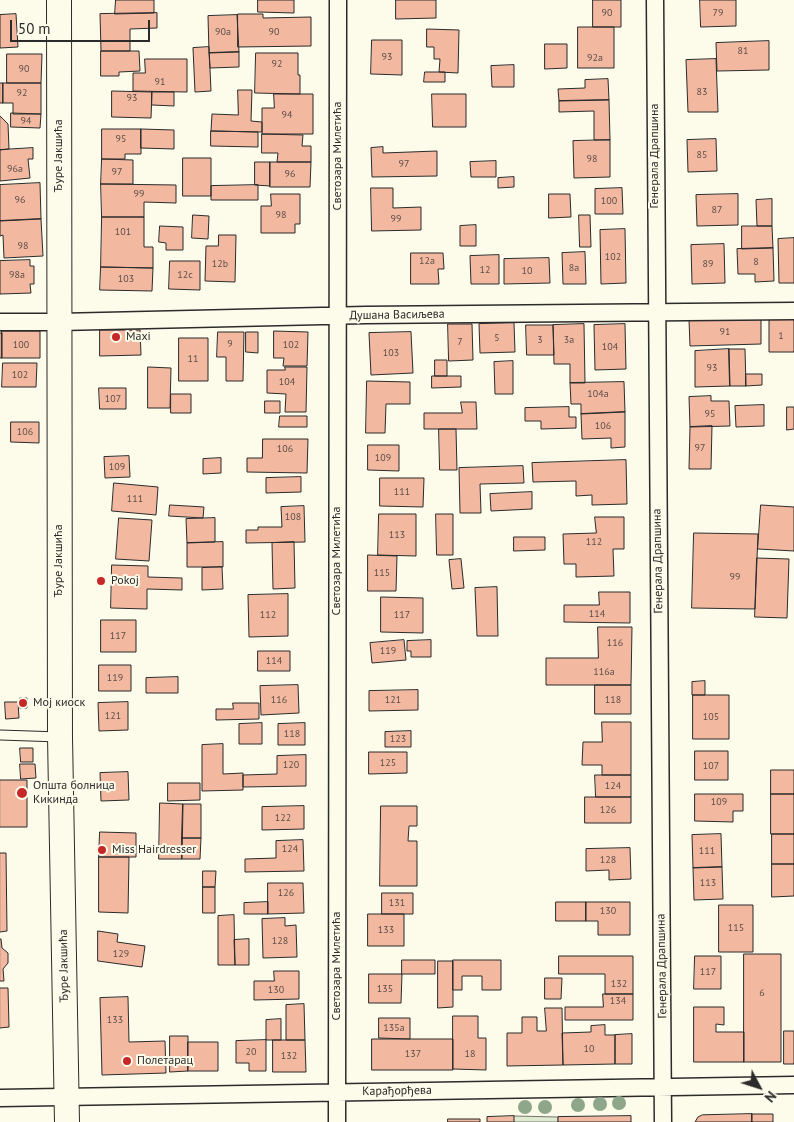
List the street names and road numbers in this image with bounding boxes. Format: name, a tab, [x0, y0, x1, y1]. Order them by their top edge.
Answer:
street label: Светозара Милетића	[331, 102, 345, 210]
street label: Генерала Драпшина	[648, 104, 662, 208]
street label: Ђуре Јакшића	[52, 119, 66, 193]
street label: Душана Васиљева	[349, 307, 445, 323]
street label: Светозара Милетића	[330, 507, 344, 615]
street label: Генерала Драпшина	[650, 508, 666, 614]
street label: Ђуре Јакшића	[52, 524, 66, 598]
street label: Светозара Милетића	[330, 912, 344, 1020]
street label: Генерала Драпшина	[654, 913, 670, 1019]
street label: Ђуре Јакшића	[56, 929, 72, 1003]
street label: Карађорђева	[362, 1083, 432, 1099]

